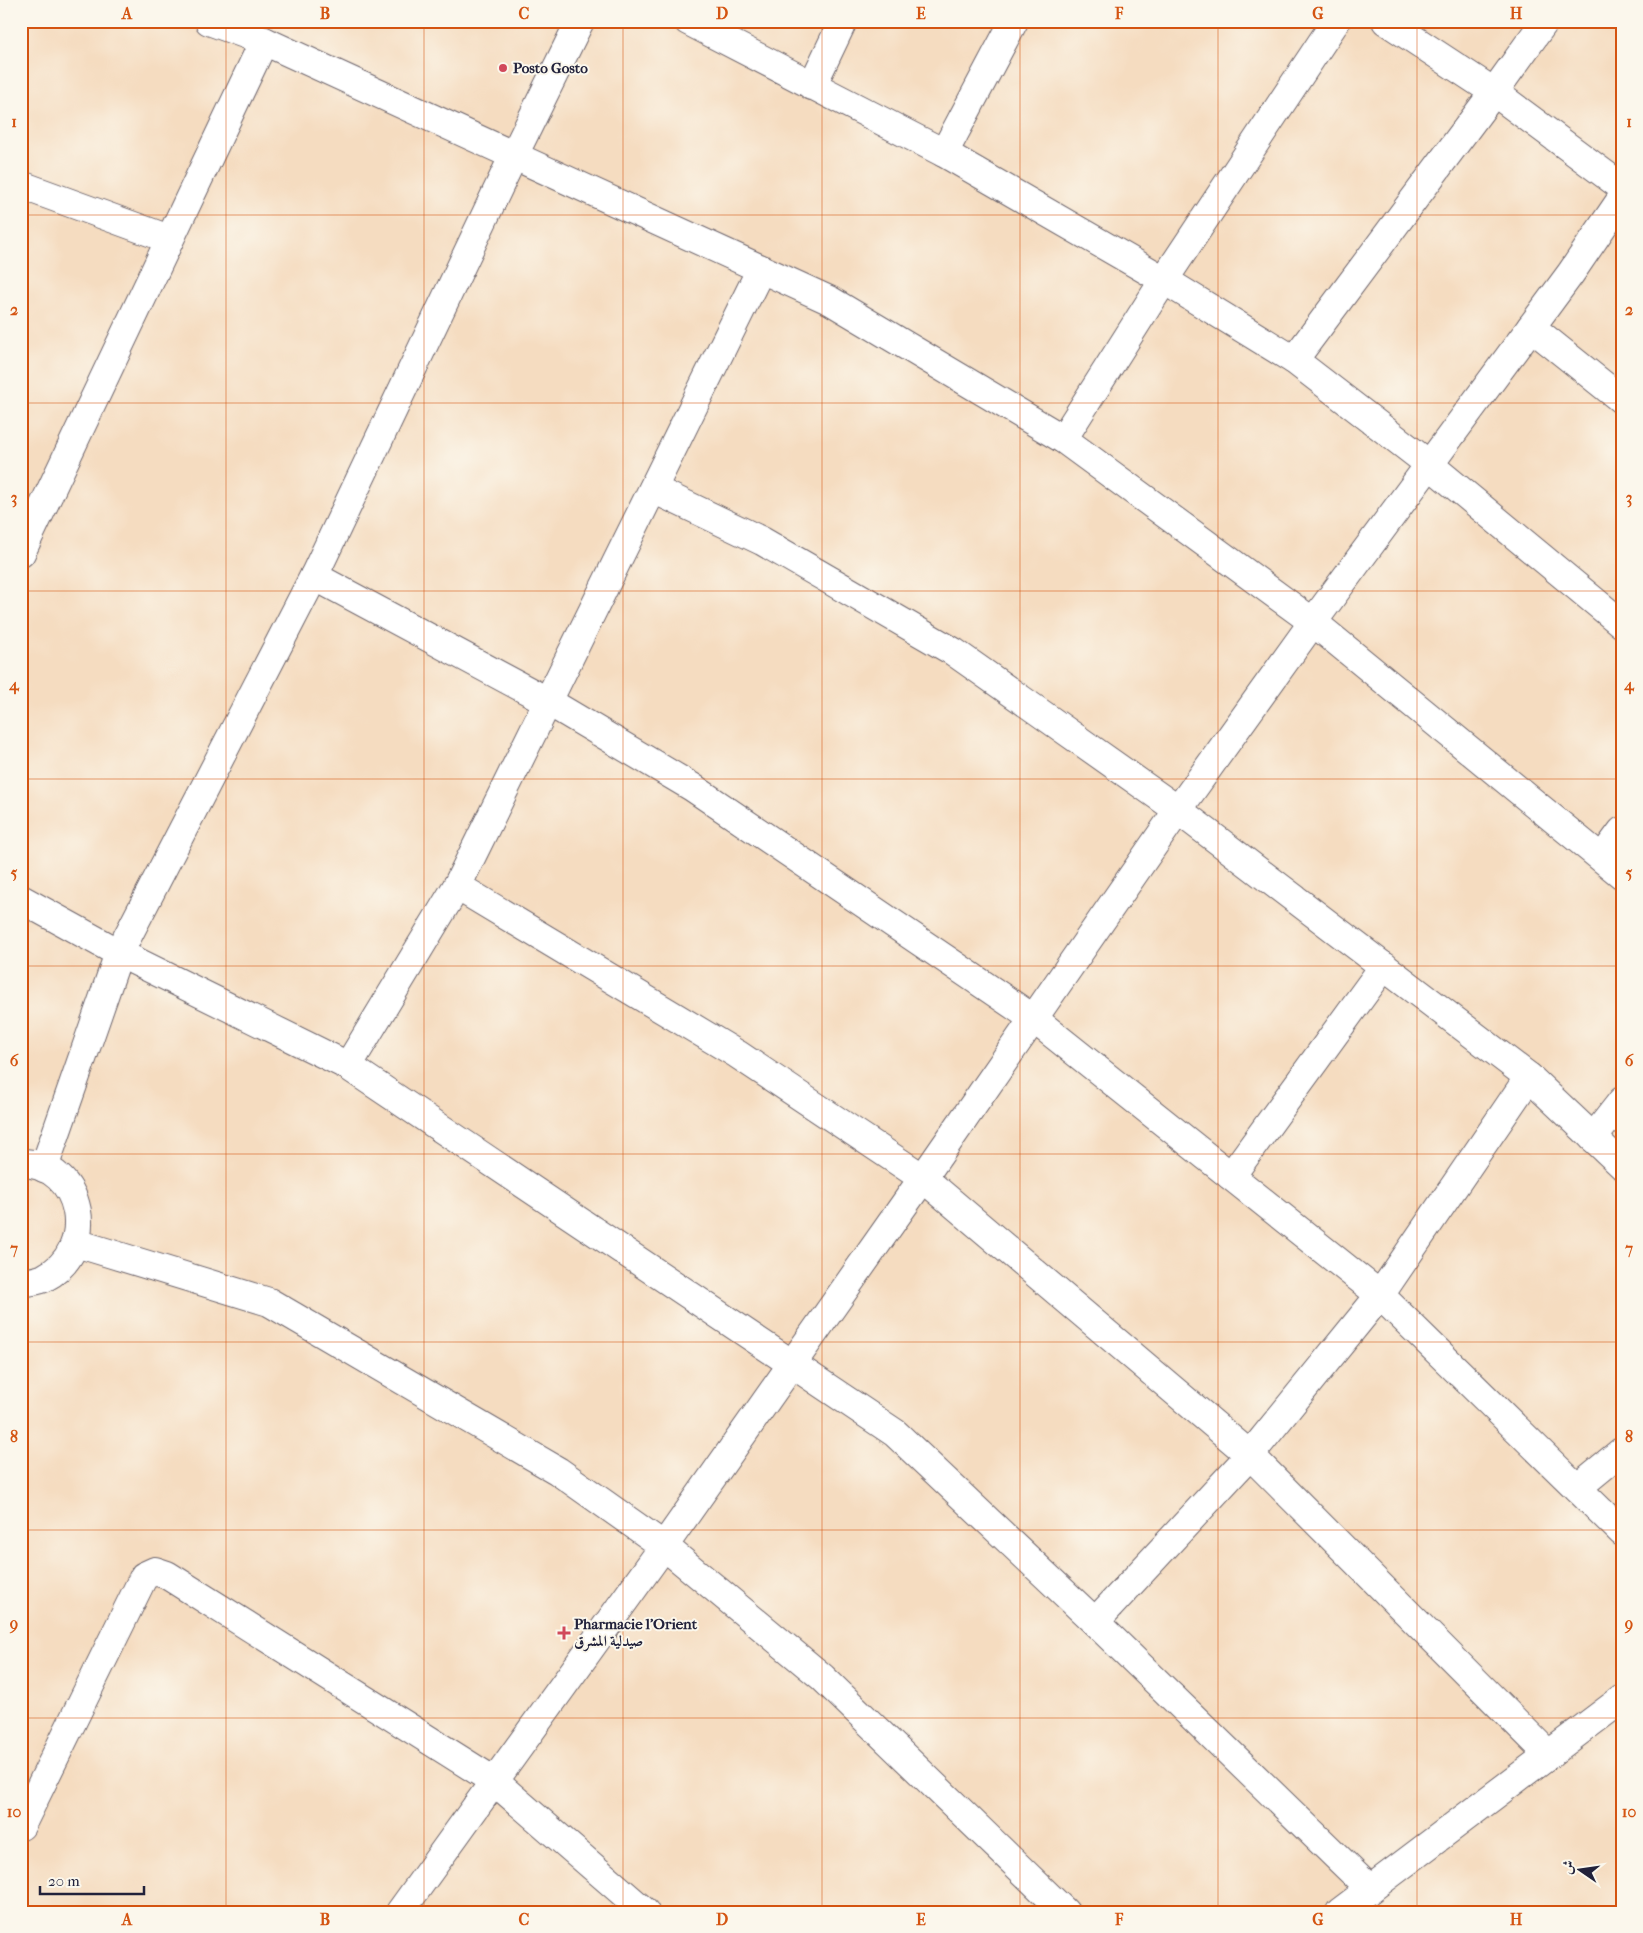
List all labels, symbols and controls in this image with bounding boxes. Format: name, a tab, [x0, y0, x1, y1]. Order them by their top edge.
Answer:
text: A	[121, 4, 133, 23]
text: B	[320, 4, 330, 23]
text: C	[519, 4, 530, 23]
text: D	[716, 4, 728, 23]
text: E	[916, 4, 926, 23]
text: F	[1114, 4, 1124, 23]
text: G	[1312, 4, 1324, 23]
text: H	[1510, 4, 1523, 23]
place label: Posto Gosto	[513, 59, 588, 77]
marker: Posto Gosto	[497, 62, 509, 74]
text: 1	[11, 112, 17, 131]
text: 1	[1626, 112, 1632, 131]
text: 2	[10, 300, 18, 319]
text: 2	[1625, 300, 1633, 319]
text: 3	[11, 488, 17, 508]
text: 3	[1626, 488, 1632, 508]
text: 4	[8, 675, 20, 695]
text: 4	[1623, 675, 1635, 695]
text: 5	[11, 863, 18, 882]
text: 5	[1626, 863, 1633, 882]
text: 6	[10, 1051, 19, 1070]
text: 6	[1625, 1051, 1634, 1070]
text: 7	[9, 1239, 18, 1258]
text: 7	[1624, 1239, 1633, 1258]
text: 8	[10, 1427, 18, 1446]
text: 8	[1625, 1427, 1633, 1446]
text: 9	[9, 1614, 18, 1634]
text: 9	[1624, 1614, 1633, 1634]
place label: Pharmacie l'Orient صيدلية المشرق	[574, 1615, 698, 1652]
marker: Pharmacie l'Orient صيدلية المشرق	[558, 1627, 570, 1639]
text: 10	[7, 1802, 21, 1821]
text: 10	[1622, 1802, 1636, 1821]
north arrow	[1556, 1846, 1606, 1896]
text: ش	[1558, 1858, 1578, 1876]
scale bar	[40, 1863, 144, 1895]
text: 20 m	[48, 1872, 80, 1890]
text: A	[121, 1910, 133, 1929]
text: B	[320, 1910, 330, 1929]
text: C	[519, 1910, 530, 1929]
text: D	[716, 1910, 728, 1929]
text: E	[916, 1910, 926, 1929]
text: F	[1114, 1910, 1124, 1929]
text: G	[1312, 1910, 1324, 1929]
text: H	[1510, 1910, 1523, 1929]

